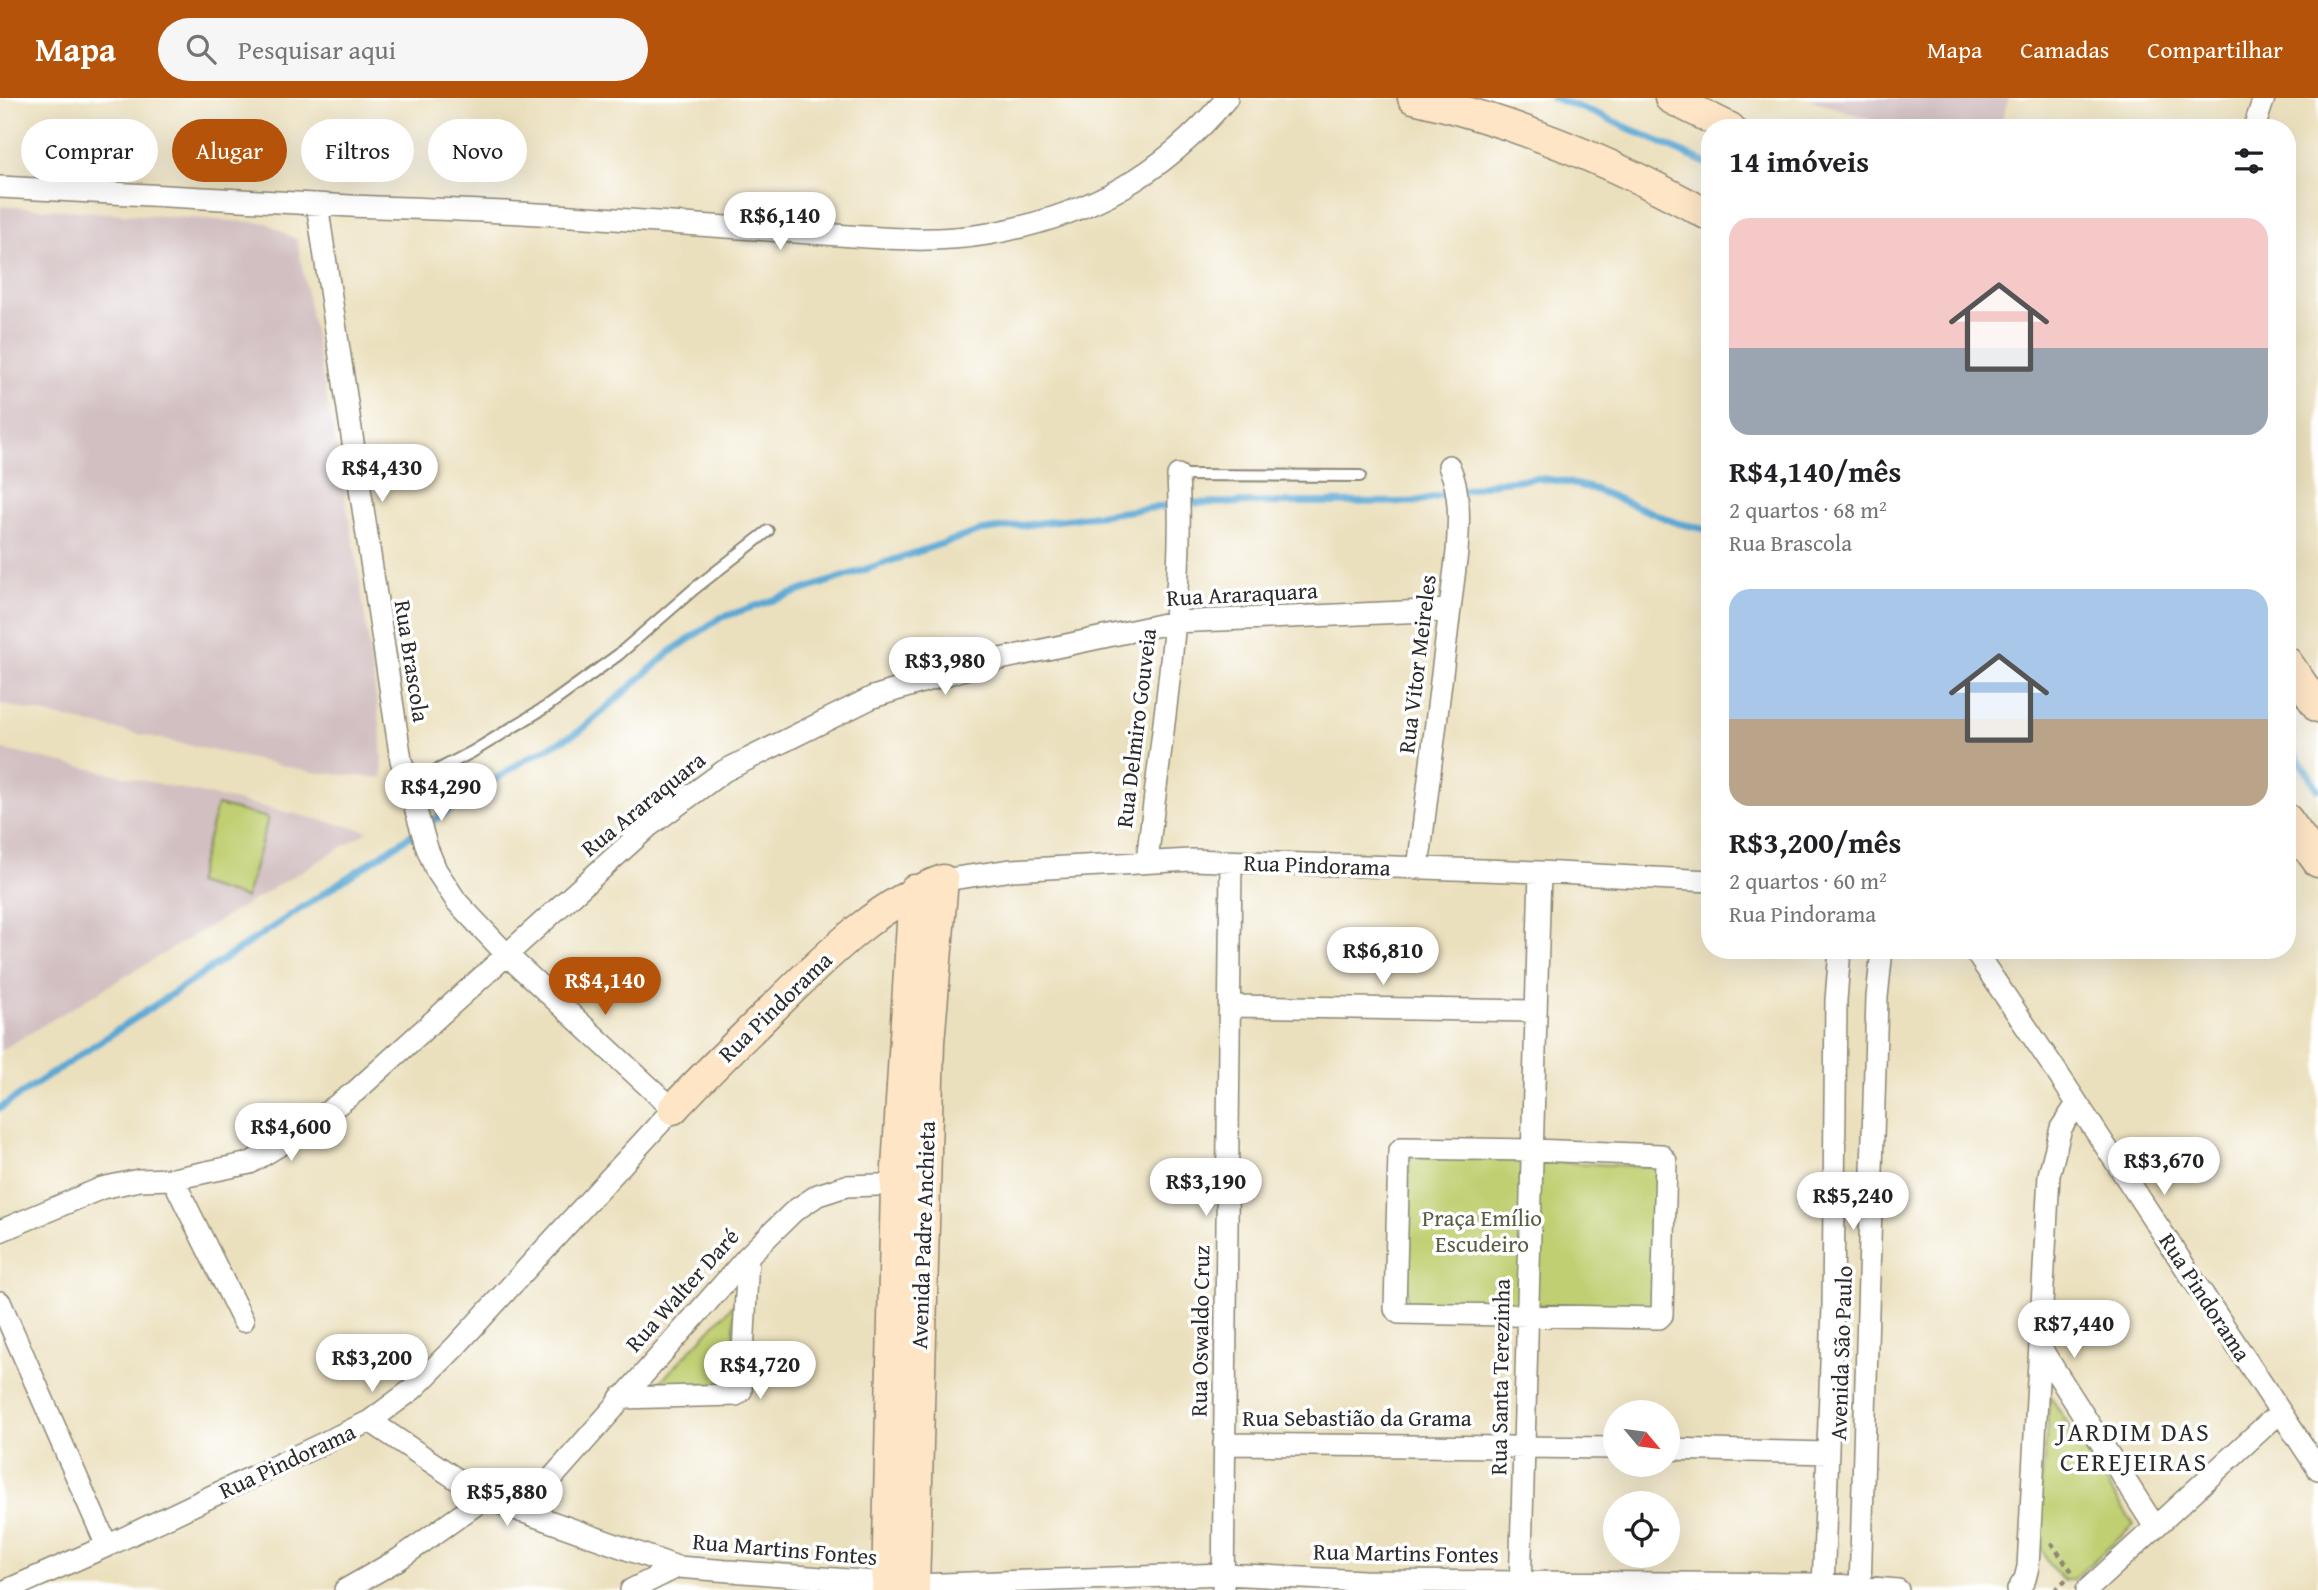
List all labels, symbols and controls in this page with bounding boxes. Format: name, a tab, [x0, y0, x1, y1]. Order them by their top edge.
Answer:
search box	[158, 18, 648, 81]
text: Mapa	[35, 25, 116, 73]
icon: search	[182, 30, 220, 68]
text: Pesquisar aqui	[238, 30, 396, 69]
text: Mapa	[1927, 32, 1982, 67]
text: Camadas	[2020, 32, 2109, 67]
text: Compartilhar	[2147, 32, 2283, 67]
chip: Comprar	[21, 119, 158, 182]
chip: Alugar	[172, 119, 287, 182]
chip: Filtros	[301, 119, 414, 182]
chip: Novo	[428, 119, 527, 182]
text: 14 imóveis	[1729, 139, 1869, 183]
icon: filters	[2230, 142, 2268, 180]
pin: R$6,140	[715, 192, 845, 252]
text: R$6,140	[740, 198, 820, 231]
icon: home	[1936, 264, 2062, 390]
pin: R$4,430	[317, 444, 447, 504]
text: R$4,140/mês	[1729, 449, 1901, 493]
text: R$4,430	[342, 450, 422, 483]
text: 2 quartos · 68 m²	[1729, 493, 1887, 526]
text: Rua Brascola	[1729, 526, 1852, 559]
street label: Rua Araraquara	[1166, 573, 1319, 614]
street label: Rua Vitor Meireles	[1389, 573, 1444, 755]
street label: Rua Brascola	[387, 598, 438, 724]
street label: Rua Delmiro Gouveia	[1107, 626, 1164, 830]
icon: home	[1936, 635, 2062, 761]
pin: R$3,980	[880, 638, 1010, 697]
text: R$3,980	[905, 643, 985, 676]
street label: Rua Araraquara	[573, 743, 712, 864]
pin: R$4,290	[376, 764, 506, 823]
text: R$4,290	[401, 769, 481, 802]
text: R$3,200/mês	[1729, 820, 1901, 864]
street label: Rua Pindorama	[1243, 845, 1391, 884]
text: 2 quartos · 60 m²	[1729, 864, 1887, 897]
text: Rua Pindorama	[1729, 897, 1876, 930]
pin: R$6,810	[1318, 928, 1448, 987]
text: R$6,810	[1343, 933, 1423, 966]
street label: Rua Pindorama	[710, 944, 839, 1070]
pin: R$4,140	[540, 958, 670, 1017]
text: R$4,140	[565, 963, 645, 996]
pin: R$4,600	[226, 1104, 356, 1163]
text: R$4,600	[251, 1109, 331, 1142]
street label: Avenida Padre Anchieta	[902, 1120, 943, 1350]
pin: R$3,670	[2099, 1138, 2229, 1197]
text: R$3,670	[2124, 1143, 2204, 1176]
pin: R$3,190	[1141, 1158, 1271, 1218]
text: R$3,190	[1166, 1164, 1246, 1197]
pin: R$5,240	[1788, 1172, 1918, 1232]
text: R$5,240	[1813, 1178, 1893, 1211]
park label: Praça Emílio Escudeiro	[1422, 1201, 1542, 1260]
street label: Rua Walter Daré	[617, 1221, 746, 1359]
street label: Rua Pindorama	[2152, 1226, 2259, 1368]
street label: Rua Oswaldo Cruz	[1182, 1245, 1217, 1417]
street label: Avenida São Paulo	[1821, 1265, 1860, 1441]
street label: Rua Santa Terezinha	[1481, 1278, 1518, 1476]
pin: R$7,440	[2009, 1300, 2139, 1360]
text: R$7,440	[2034, 1306, 2114, 1339]
pin: R$3,200	[307, 1334, 437, 1394]
text: R$3,200	[332, 1340, 412, 1373]
pin: R$4,720	[695, 1342, 825, 1401]
text: R$4,720	[720, 1347, 800, 1380]
north arrow	[1603, 1400, 1680, 1477]
map controls	[1603, 1400, 1680, 1568]
street label: Rua Sebastião da Grama	[1242, 1401, 1472, 1434]
district label: JARDIM DAS CEREJEIRAS	[2054, 1412, 2211, 1481]
street label: Rua Pindorama	[213, 1414, 361, 1507]
pin: R$5,880	[442, 1468, 572, 1528]
text: R$5,880	[467, 1474, 547, 1507]
button: locate	[1603, 1491, 1680, 1568]
street label: Rua Martins Fontes	[691, 1524, 879, 1573]
street label: Rua Martins Fontes	[1313, 1534, 1499, 1571]

